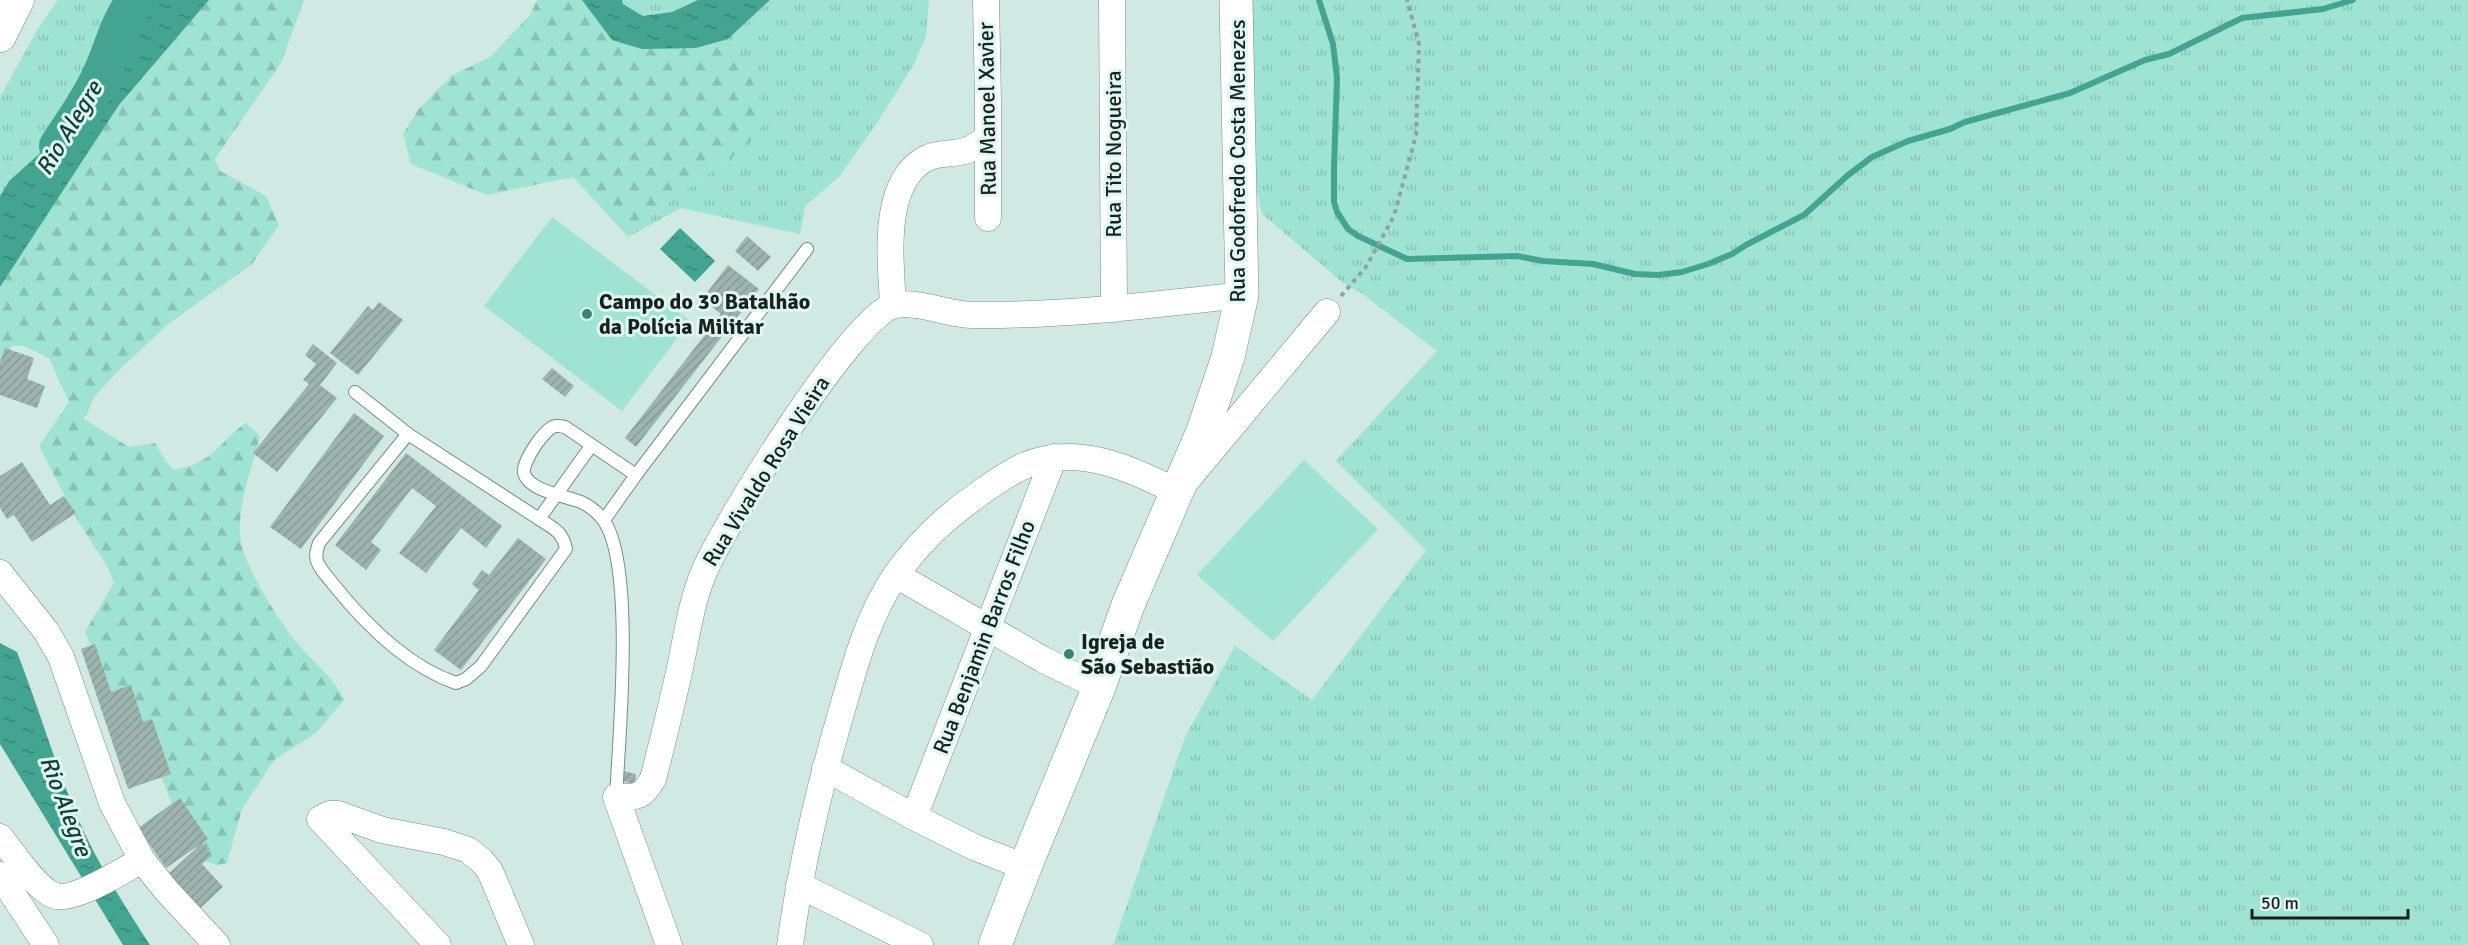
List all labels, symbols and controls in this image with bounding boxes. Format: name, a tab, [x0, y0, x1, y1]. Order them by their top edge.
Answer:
street label: Rua Godofredo Costa Menezes	[1224, 19, 1251, 303]
street label: Rua Manoel Xavier	[972, 22, 1002, 196]
street label: Rua Tito Nogueira	[1100, 70, 1127, 238]
water label: Rio Alegre	[29, 74, 109, 181]
place label: Campo do 3º Batalhão da Polícia Militar	[599, 288, 810, 340]
marker: Campo do 3º Batalhão da Polícia Militar	[580, 307, 594, 321]
street label: Rua Vivaldo Rosa Vieira	[696, 371, 836, 571]
street label: Rua Benjamin Barros Filho	[927, 516, 1041, 758]
place label: Igreja de São Sebastião	[1081, 628, 1214, 680]
marker: Igreja de São Sebastião	[1062, 647, 1076, 661]
water label: Rio Alegre	[33, 752, 99, 861]
scale bar	[2252, 882, 2408, 920]
text: 50 m	[2261, 892, 2299, 914]

